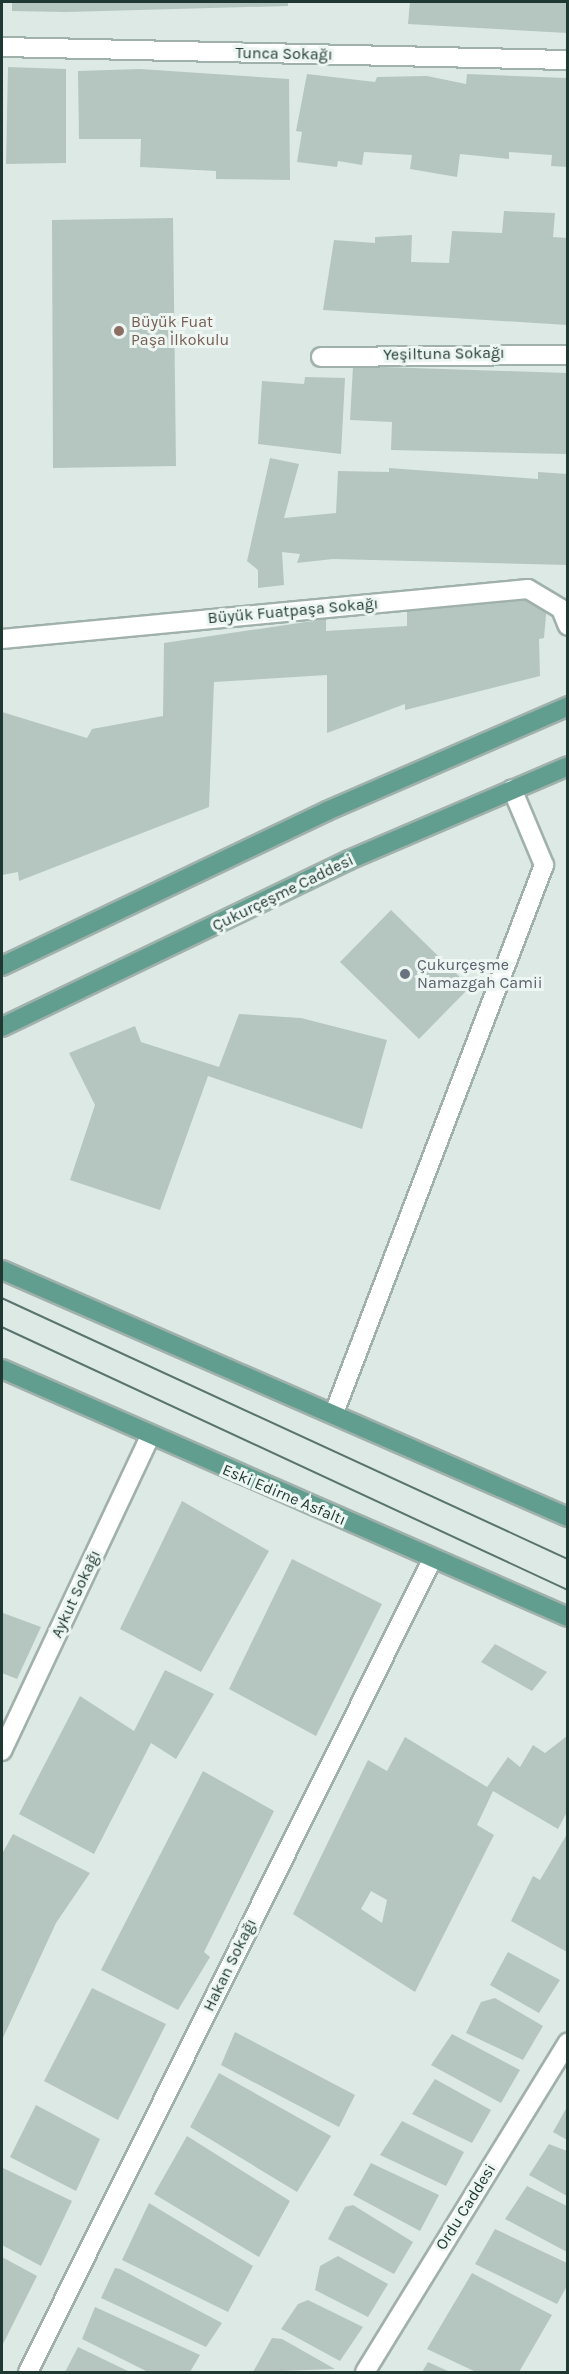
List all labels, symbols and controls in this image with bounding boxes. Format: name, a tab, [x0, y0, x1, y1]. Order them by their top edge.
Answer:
street label: Tunca Sokağı	[235, 44, 333, 64]
place label: Büyük Fuat Paşa İlkokulu	[131, 312, 229, 350]
marker: Büyük Fuat Paşa İlkokulu	[112, 324, 126, 338]
street label: Yeşiltuna Sokağı	[383, 343, 505, 365]
street label: Büyük Fuatpaşa Sokağı	[207, 594, 379, 628]
street label: Çukurçeşme Caddesi	[209, 850, 357, 936]
place label: Çukurçeşme Namazgah Camii	[417, 955, 543, 993]
marker: Çukurçeşme Namazgah Camii	[398, 967, 412, 981]
street label: Eski Edirne Asfaltı	[219, 1460, 349, 1530]
street label: Aykut Sokağı	[47, 1547, 105, 1641]
street label: Hakan Sokağı	[199, 1915, 261, 2015]
street label: Ordu Caddesi	[432, 2160, 500, 2254]

